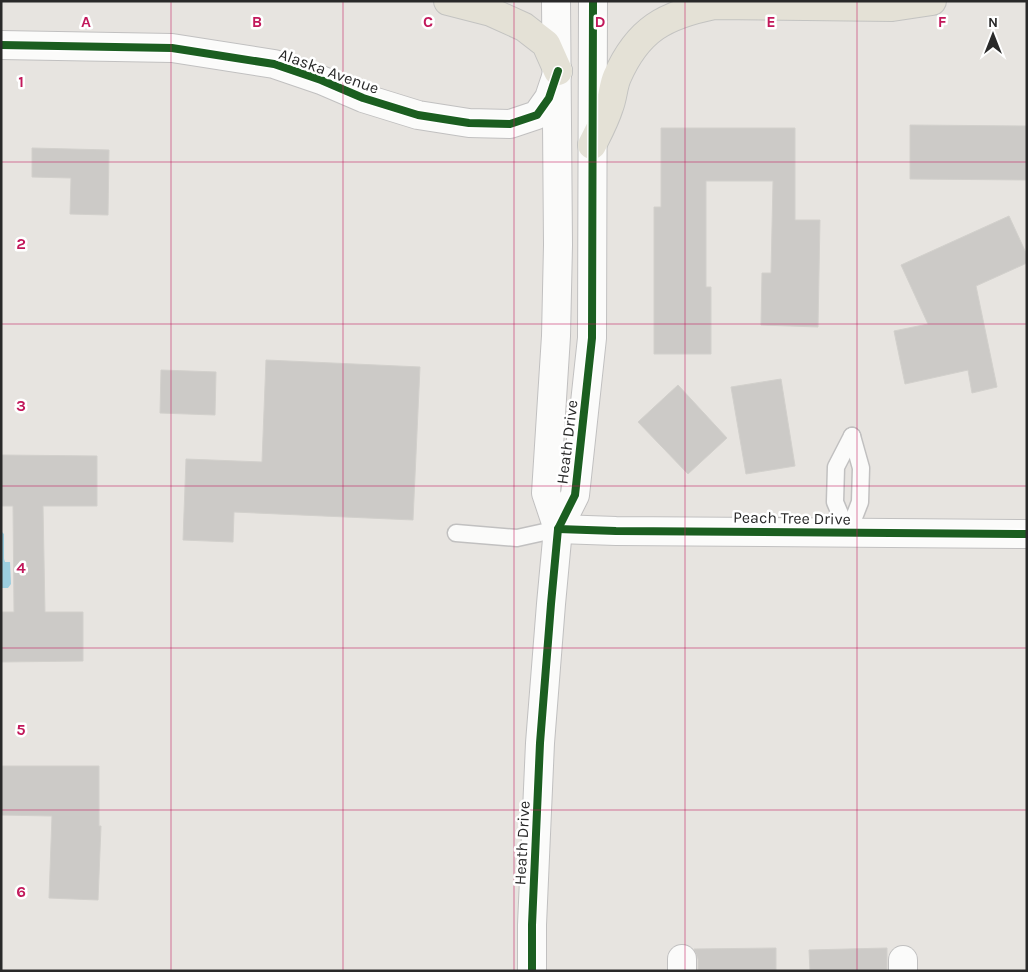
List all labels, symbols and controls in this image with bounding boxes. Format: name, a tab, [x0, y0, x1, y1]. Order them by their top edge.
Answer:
north arrow	[968, 10, 1018, 60]
text: A	[81, 12, 91, 31]
text: B	[252, 12, 262, 31]
text: C	[423, 12, 433, 31]
text: D	[595, 12, 606, 31]
text: E	[766, 12, 776, 31]
text: F	[938, 12, 947, 31]
text: N	[988, 14, 998, 31]
street label: Alaska Avenue	[276, 44, 382, 98]
text: 1	[18, 72, 24, 91]
text: 2	[16, 234, 26, 253]
text: 3	[16, 396, 26, 415]
street label: Heath Drive	[552, 399, 582, 485]
street label: Peach Tree Drive	[733, 507, 851, 529]
text: 4	[16, 558, 26, 577]
text: 5	[16, 720, 26, 739]
street label: Heath Drive	[510, 800, 534, 886]
text: 6	[16, 882, 26, 901]

